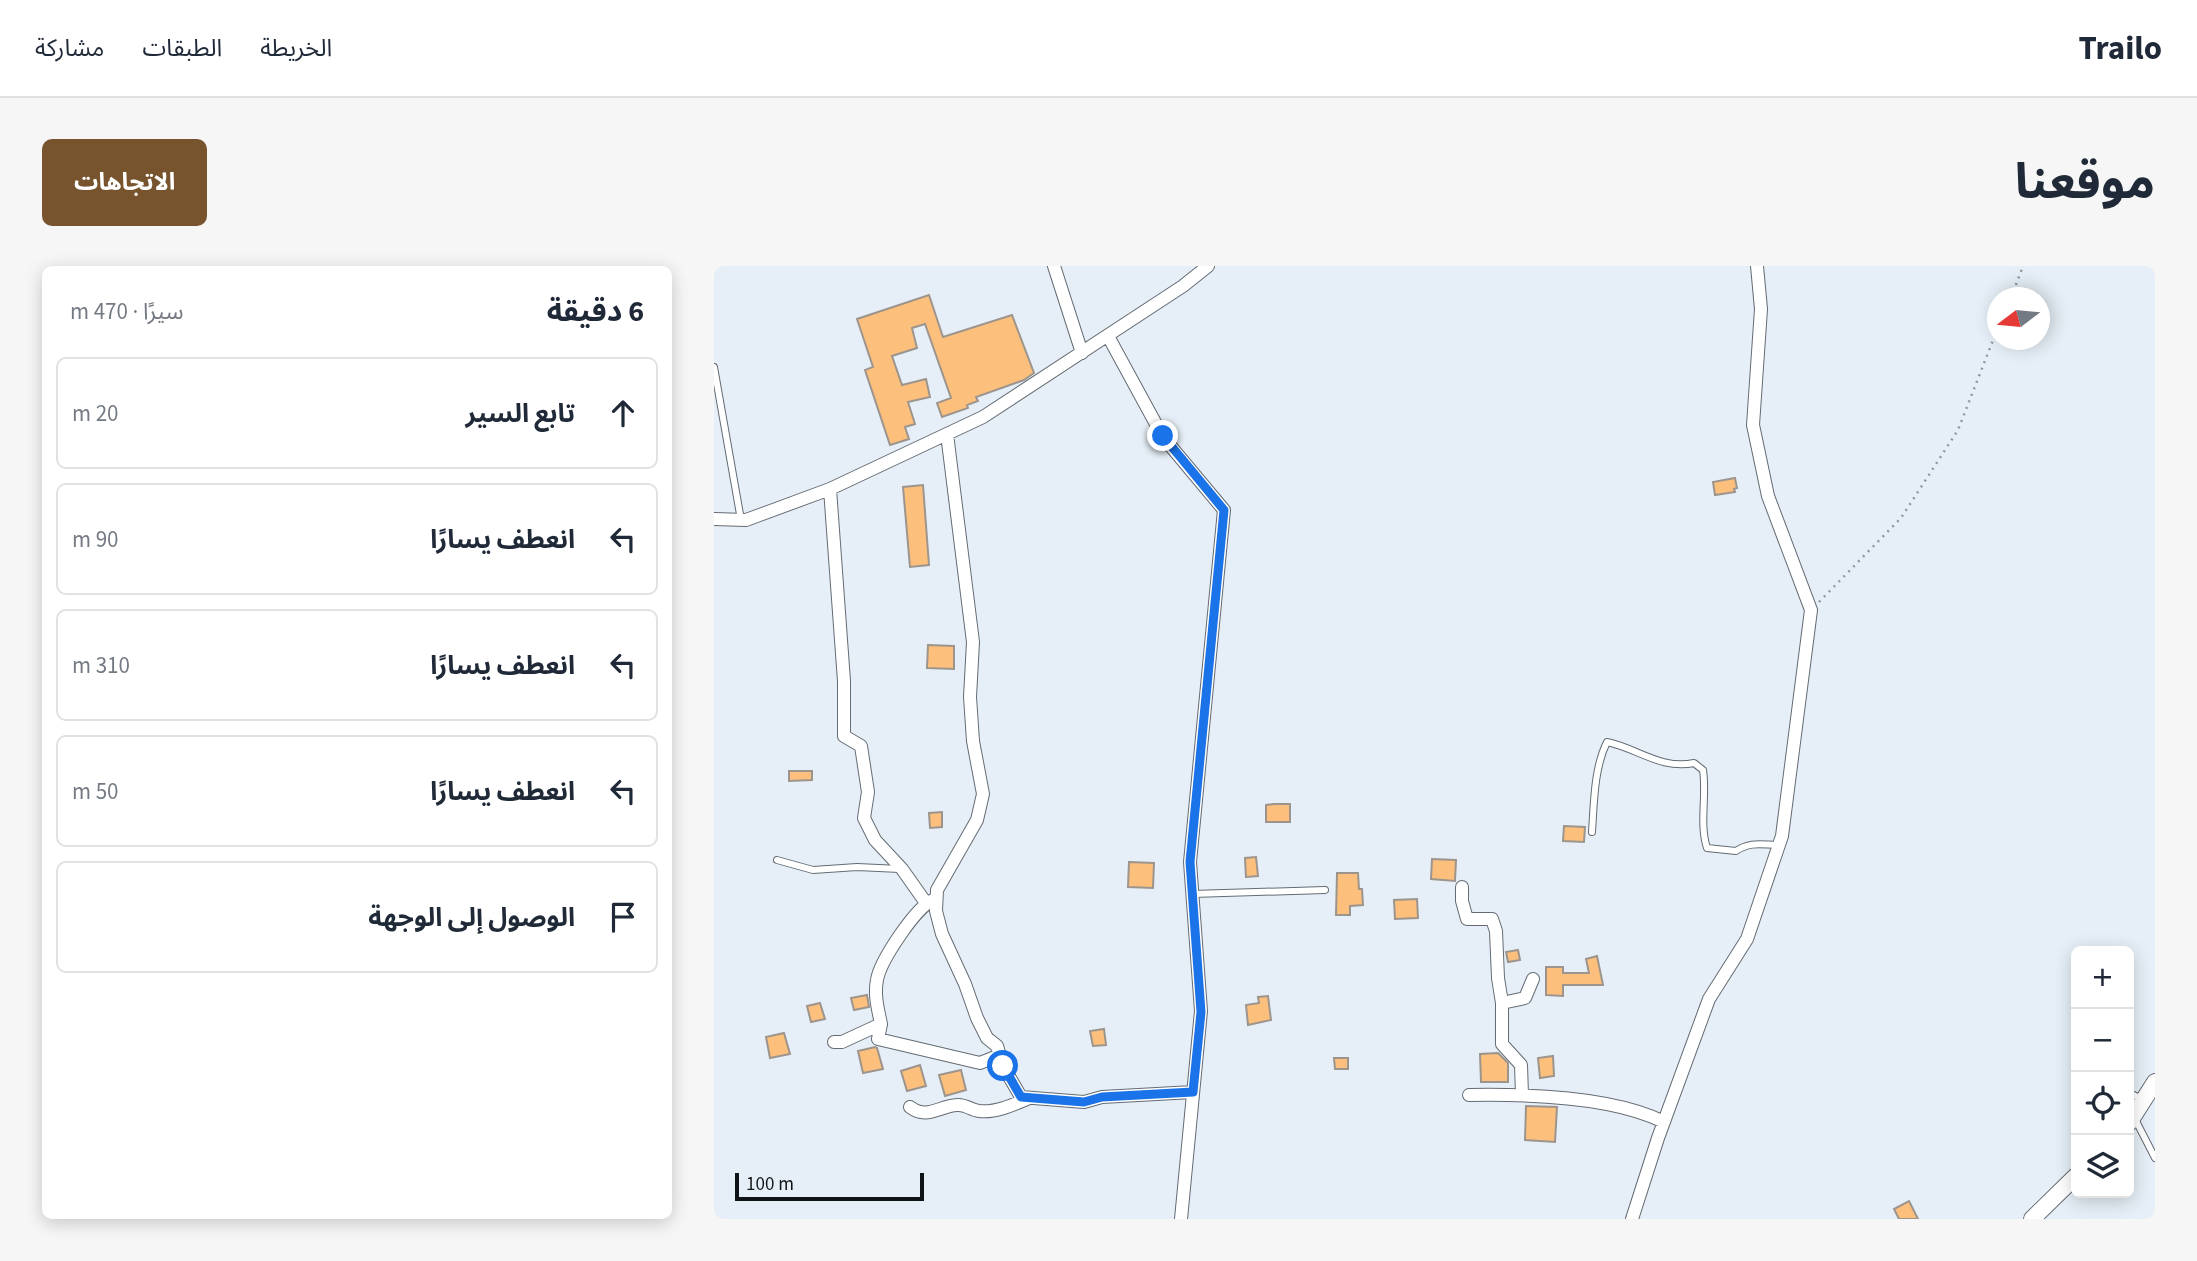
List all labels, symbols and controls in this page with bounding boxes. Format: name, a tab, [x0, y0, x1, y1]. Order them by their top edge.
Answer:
text: Trailo	[2079, 25, 2162, 72]
text: مشاركة	[35, 31, 104, 66]
text: الطبقات	[142, 31, 222, 66]
text: الخريطة	[260, 31, 332, 66]
button: الاتجاهات	[42, 139, 207, 226]
text: موقعنا	[2015, 148, 2155, 218]
north arrow	[1987, 287, 2050, 350]
text: 6 دقيقة	[547, 290, 644, 333]
text: سيرًا · 470 m	[70, 295, 184, 328]
icon: ahead	[604, 394, 642, 432]
text: تابع السير	[465, 395, 575, 432]
text: 20 m	[72, 397, 119, 430]
route end	[1147, 420, 1178, 451]
icon: left	[604, 520, 642, 558]
text: انعطف يسارًا	[430, 521, 575, 558]
text: 90 m	[72, 523, 119, 556]
icon: left	[604, 646, 642, 684]
text: انعطف يسارًا	[430, 647, 575, 684]
text: 310 m	[72, 649, 130, 682]
icon: left	[604, 772, 642, 810]
text: انعطف يسارًا	[430, 773, 575, 810]
text: 50 m	[72, 775, 119, 808]
icon: arrive	[604, 898, 642, 936]
text: الوصول إلى الوجهة	[368, 899, 575, 936]
map controls	[2071, 946, 2134, 1198]
button: +	[2071, 946, 2134, 1009]
button: −	[2071, 1009, 2134, 1072]
route start	[987, 1050, 1018, 1081]
button: locate	[2071, 1072, 2134, 1135]
button: layers	[2071, 1135, 2134, 1198]
scale bar	[735, 1170, 924, 1202]
text: 100 m	[746, 1171, 794, 1198]

